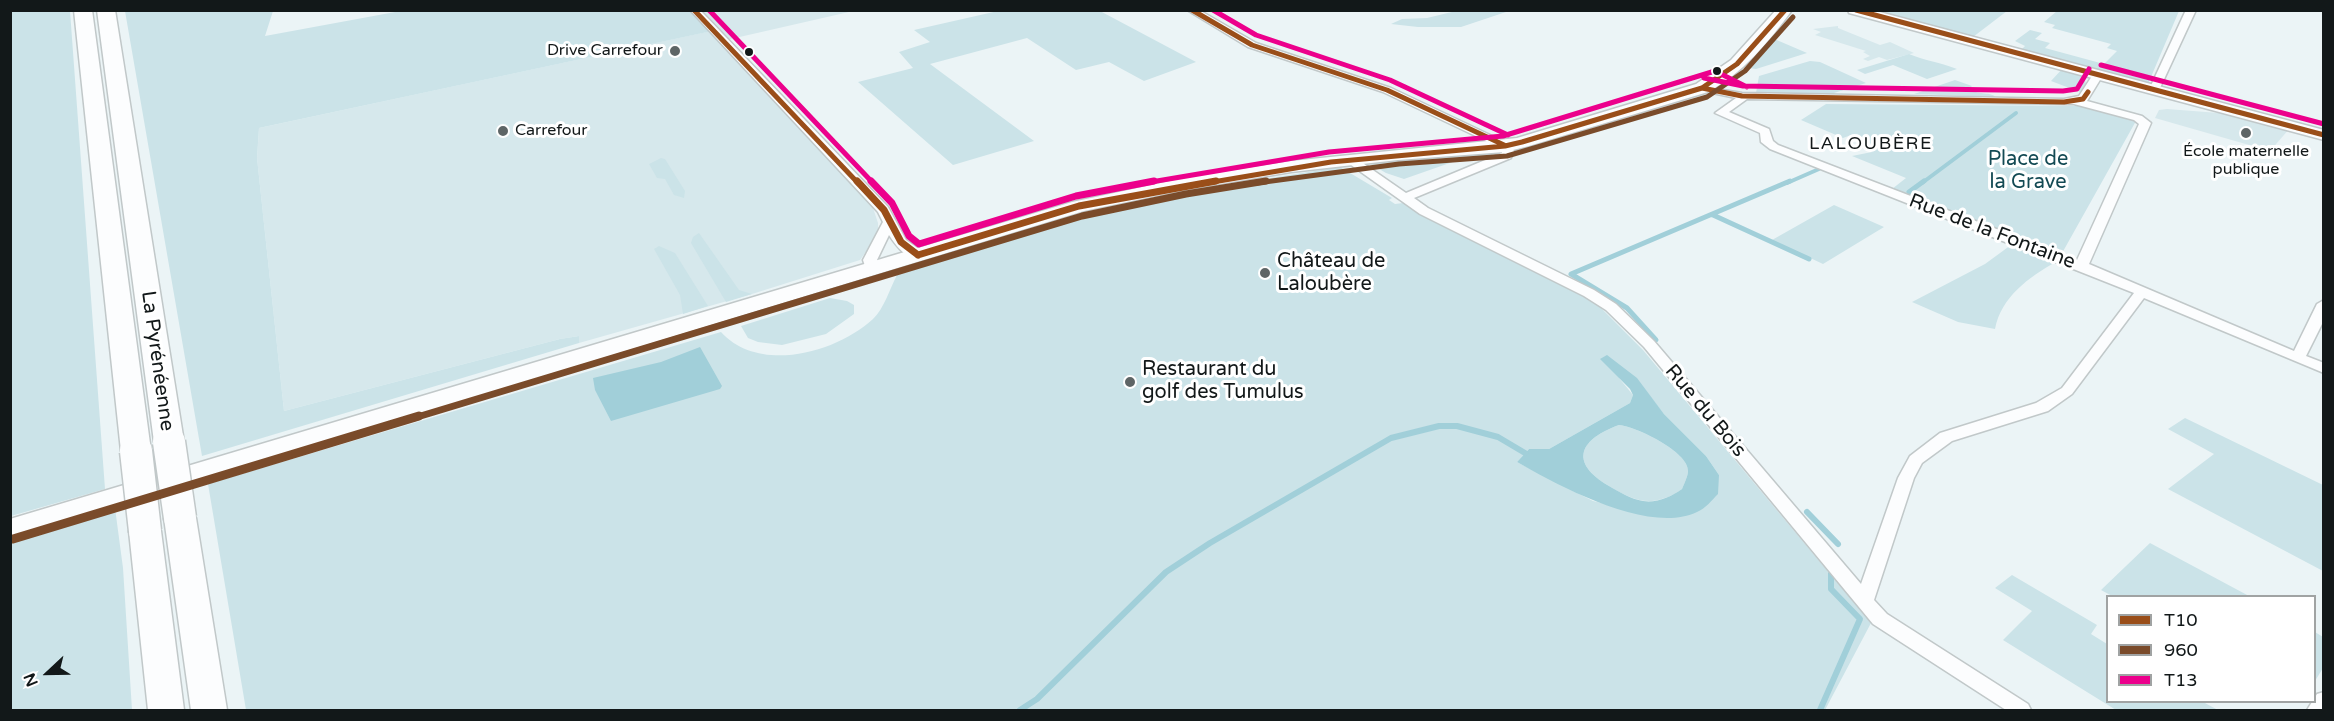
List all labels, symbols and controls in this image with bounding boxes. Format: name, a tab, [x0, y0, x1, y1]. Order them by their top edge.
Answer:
place label: Drive Carrefour	[547, 41, 663, 61]
marker: Drive Carrefour	[668, 44, 682, 58]
unlabelled marker	[743, 46, 755, 58]
unlabelled marker	[1711, 65, 1723, 77]
place label: Carrefour	[515, 121, 587, 141]
marker: Carrefour	[496, 124, 510, 138]
marker: École maternelle publique	[2239, 126, 2253, 140]
district label: LALOUBÈRE	[1809, 133, 1933, 155]
place label: École maternelle publique	[2183, 142, 2309, 180]
park label: Place de la Grave	[1988, 148, 2068, 195]
street label: Rue de la Fontaine	[1905, 189, 2079, 275]
place label: Château de Laloubère	[1277, 250, 1385, 297]
marker: Château de Laloubère	[1258, 266, 1272, 280]
street label: La Pyrénéenne	[135, 289, 179, 433]
place label: Restaurant du golf des Tumulus	[1142, 358, 1304, 405]
street label: Rue du Bois	[1659, 360, 1751, 462]
marker: Restaurant du golf des Tumulus	[1123, 375, 1137, 389]
legend	[2106, 595, 2316, 703]
text: T10	[2164, 609, 2198, 631]
text: 960	[2164, 639, 2198, 661]
north arrow	[18, 643, 78, 703]
text: T13	[2164, 669, 2198, 691]
text: N	[20, 670, 43, 689]

